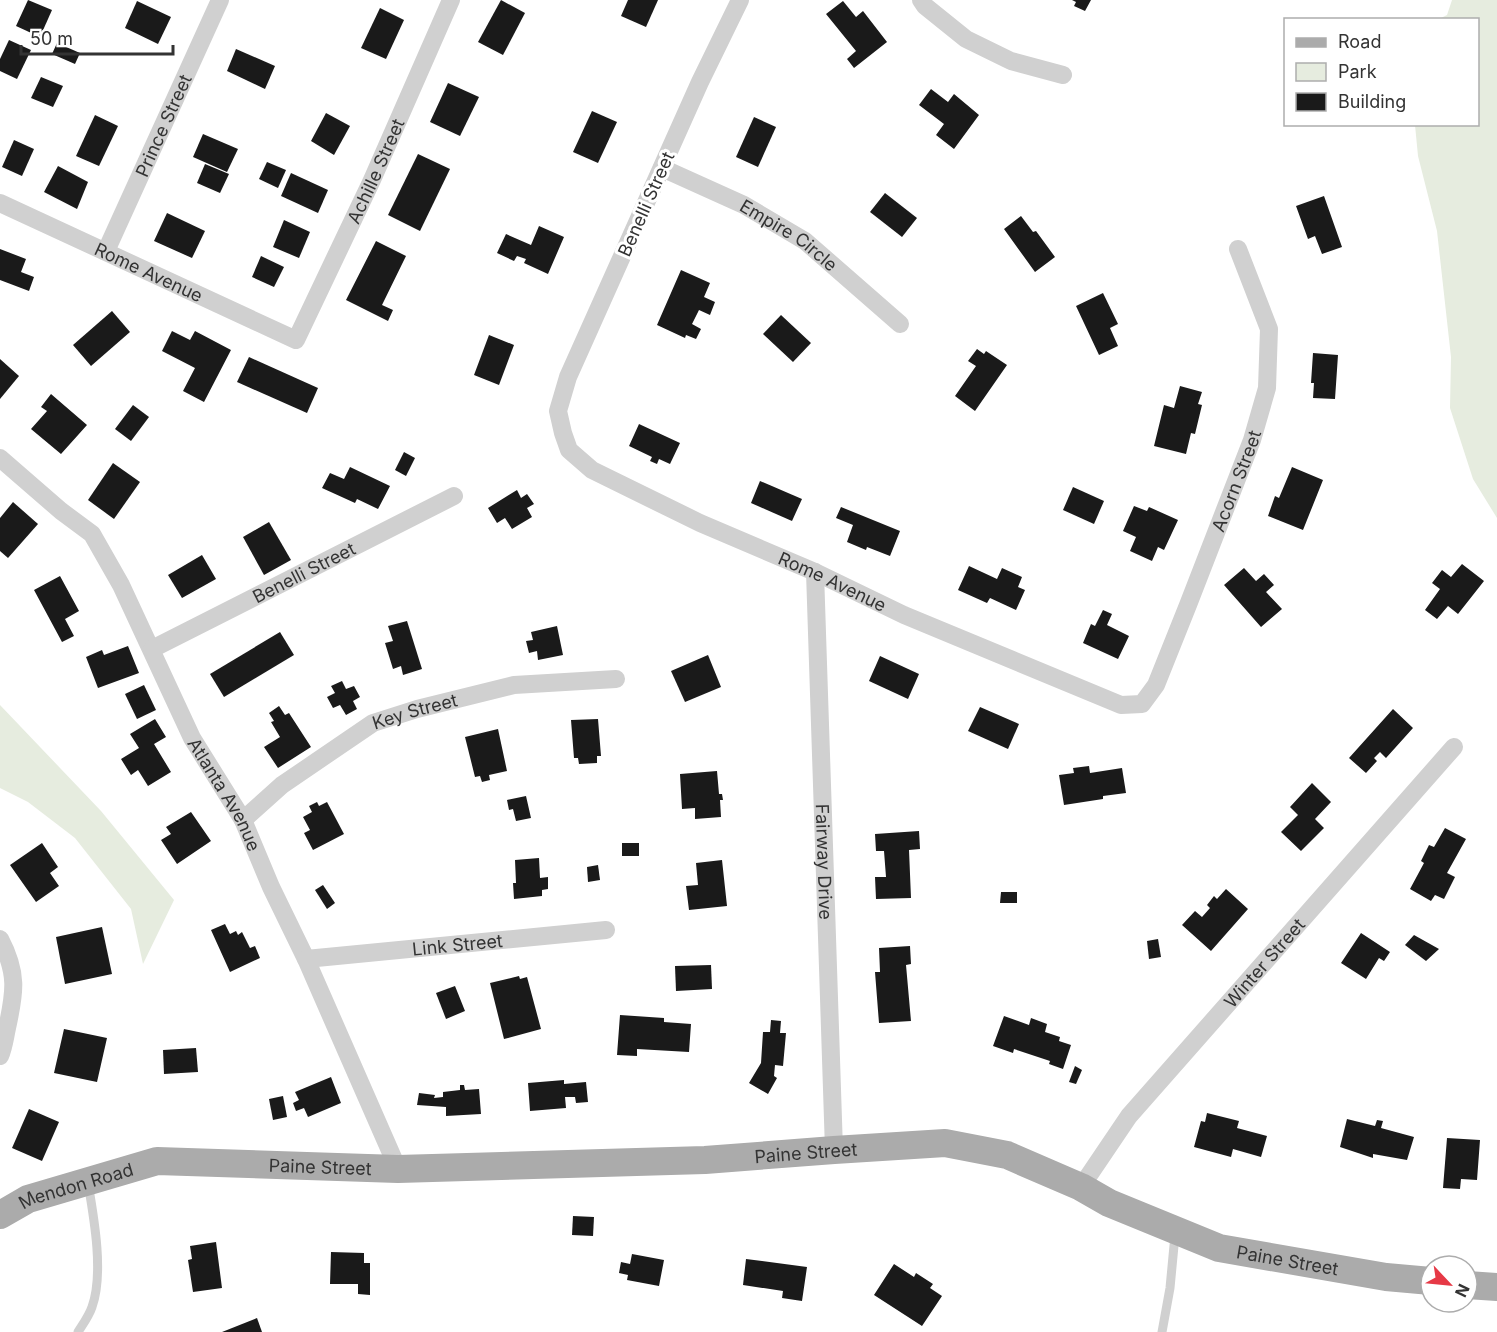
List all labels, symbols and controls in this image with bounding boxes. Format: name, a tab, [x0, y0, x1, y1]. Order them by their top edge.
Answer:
scale bar	[21, 18, 172, 56]
legend	[1284, 18, 1479, 126]
text: 50 m	[30, 28, 73, 49]
text: Road	[1338, 31, 1381, 52]
text: Park	[1338, 61, 1377, 82]
street label: Prince Street	[131, 71, 195, 180]
text: Building	[1338, 91, 1406, 112]
street label: Achille Street	[342, 115, 408, 227]
street label: Benelli Street	[614, 148, 678, 260]
street label: Empire Circle	[736, 195, 842, 275]
street label: Rome Avenue	[91, 238, 206, 306]
street label: Acorn Street	[1207, 428, 1265, 535]
street label: Benelli Street	[249, 537, 359, 607]
street label: Rome Avenue	[775, 547, 890, 615]
street label: Key Street	[370, 689, 460, 733]
street label: Atlanta Avenue	[184, 734, 265, 854]
street label: Fairway Drive	[812, 804, 837, 920]
street label: Winter Street	[1219, 914, 1309, 1012]
street label: Link Street	[411, 930, 504, 959]
street label: Paine Street	[754, 1138, 858, 1167]
street label: Paine Street	[268, 1154, 372, 1179]
street label: Mendon Road	[15, 1158, 135, 1213]
street label: Paine Street	[1235, 1241, 1340, 1279]
north arrow	[1419, 1254, 1479, 1314]
text: N	[1451, 1281, 1474, 1300]

